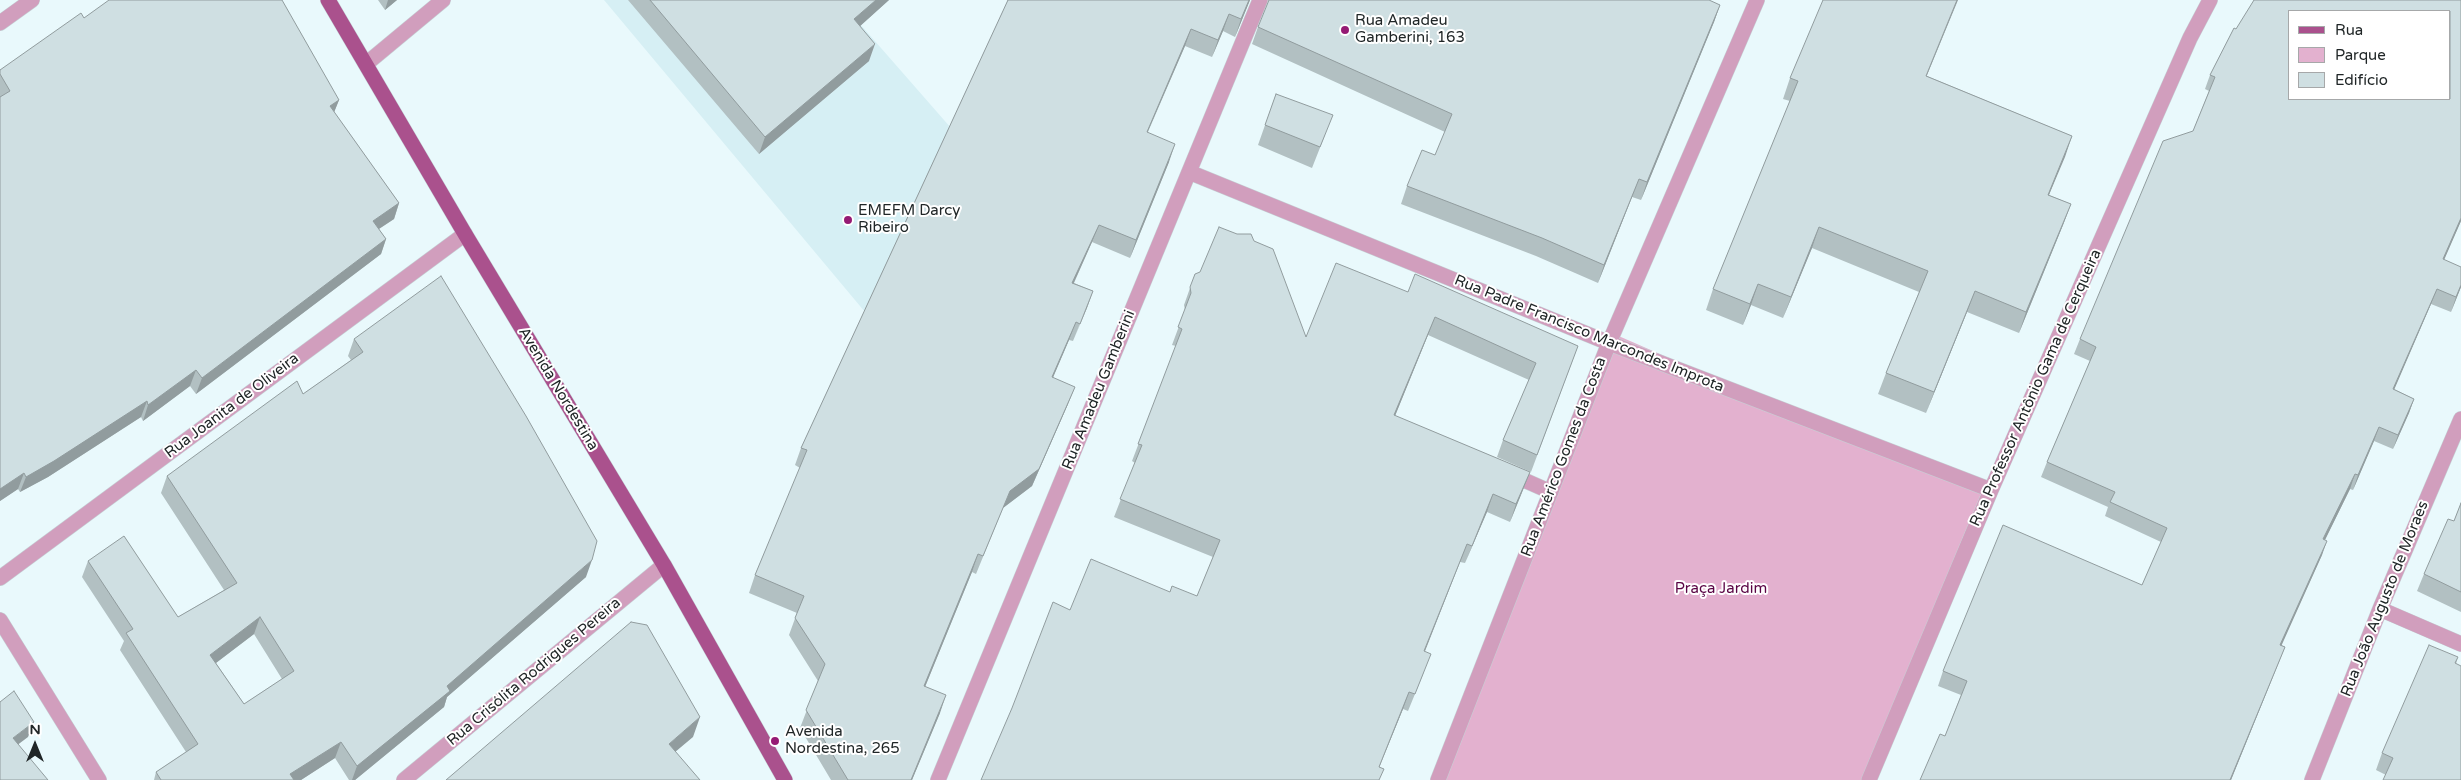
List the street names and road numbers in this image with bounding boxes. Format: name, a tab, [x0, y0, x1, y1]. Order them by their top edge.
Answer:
street label: Rua Professor Antônio Gama de Cerqueira	[1967, 247, 2105, 529]
street label: Rua Padre Francisco Marcondes Improta	[1451, 271, 1727, 397]
street label: Rua Amadeu Gamberini	[1059, 308, 1139, 472]
street label: Avenida Nordestina	[514, 324, 602, 454]
street label: Rua Joanita de Oliveira	[161, 350, 303, 462]
street label: Rua Américo Gomes da Costa	[1518, 355, 1610, 559]
street label: Rua João Augusto de Moraes	[2337, 499, 2433, 699]
street label: Rua Crisólita Rodrigues Pereira	[444, 594, 624, 750]

